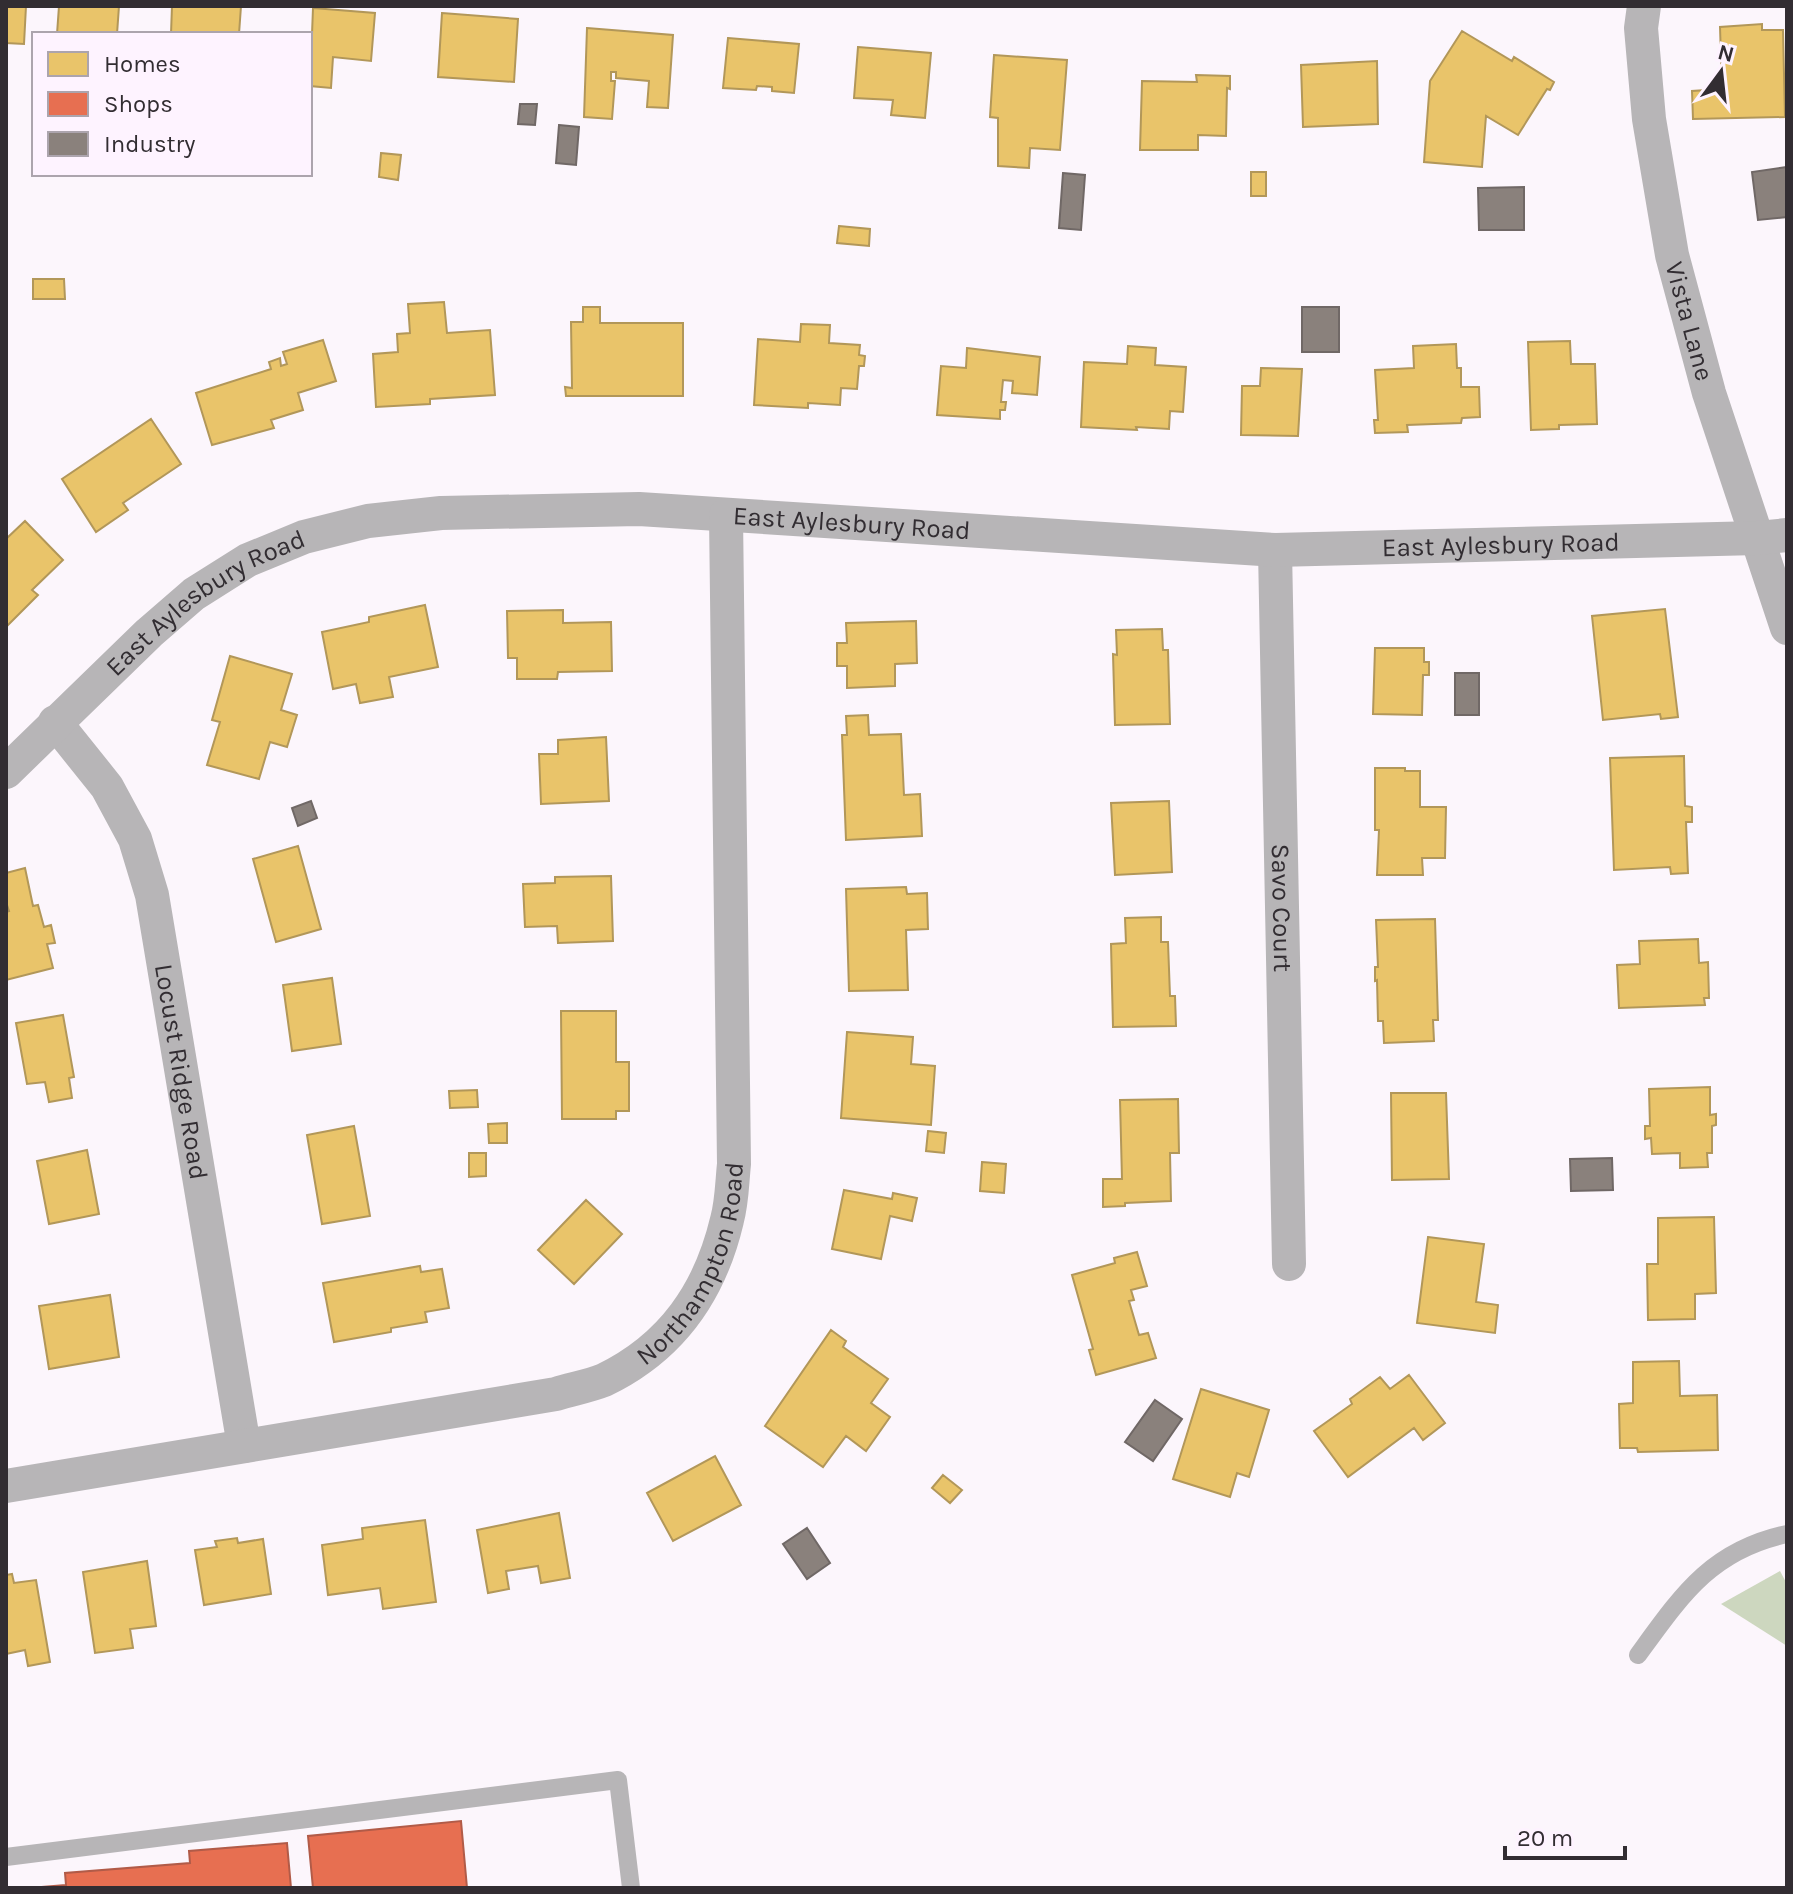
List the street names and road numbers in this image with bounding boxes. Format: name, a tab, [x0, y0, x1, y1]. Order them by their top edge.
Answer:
street label: Vista Lane	[1659, 258, 1720, 384]
street label: East Aylesbury Road	[732, 500, 971, 546]
street label: East Aylesbury Road	[100, 523, 310, 682]
street label: East Aylesbury Road	[1382, 526, 1620, 563]
street label: Savo Court	[1265, 843, 1298, 973]
street label: Locust Ridge Road	[148, 962, 214, 1182]
street label: Northampton Road	[630, 1161, 750, 1372]

